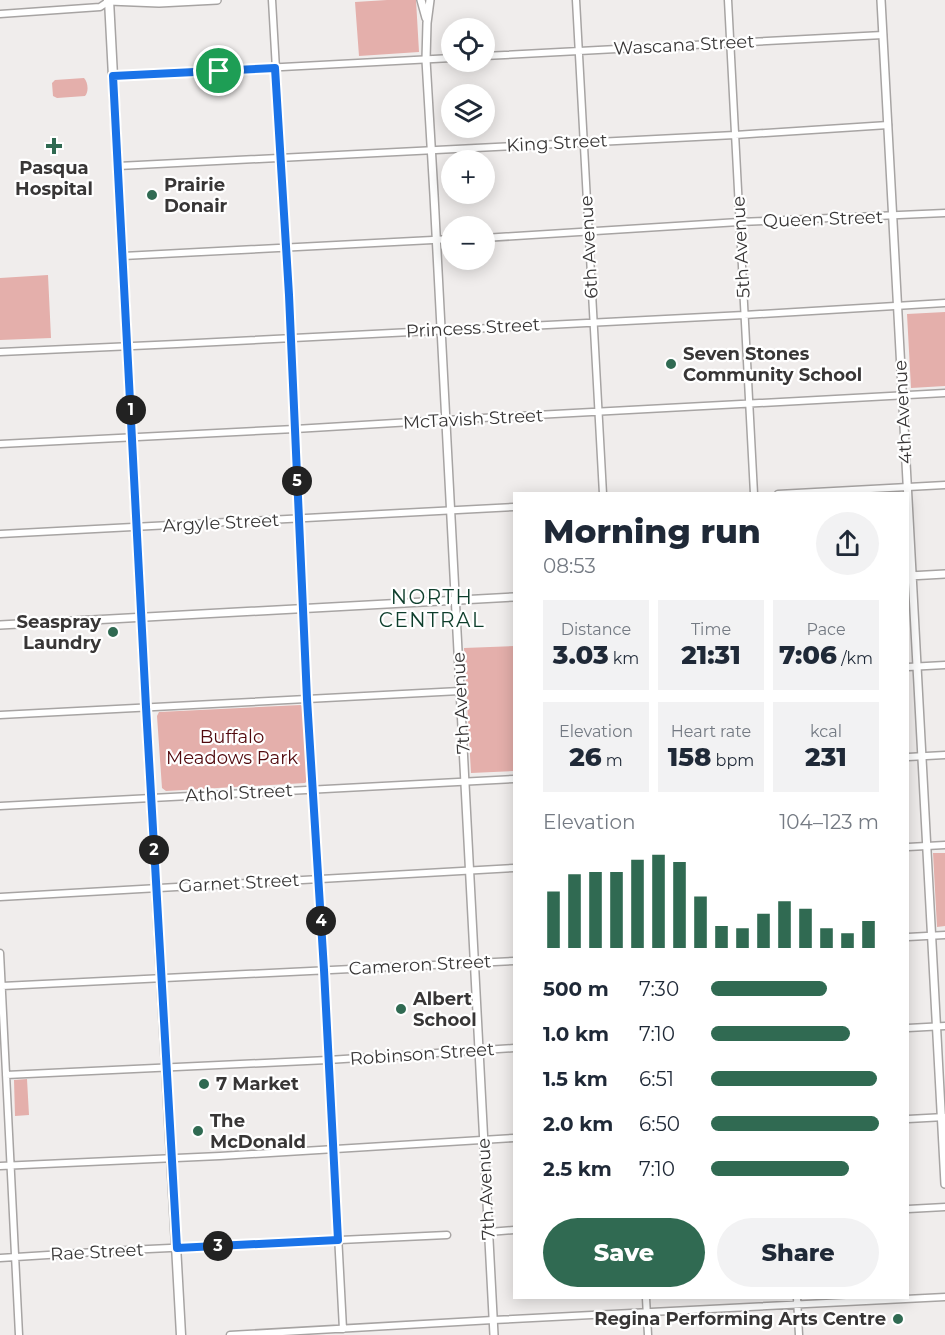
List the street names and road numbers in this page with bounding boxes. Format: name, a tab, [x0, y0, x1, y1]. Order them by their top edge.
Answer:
street label: Wascana Street	[613, 30, 755, 60]
street label: King Street	[506, 129, 608, 157]
street label: 6th Avenue	[575, 195, 603, 299]
street label: 5th Avenue	[727, 195, 755, 299]
street label: Queen Street	[763, 206, 883, 232]
street label: Princess Street	[405, 314, 541, 342]
street label: 4th Avenue	[889, 359, 917, 465]
street label: McTavish Street	[402, 404, 544, 434]
street label: Argyle Street	[162, 509, 280, 537]
street label: 7th Avenue	[447, 651, 475, 755]
street label: Athol Street	[185, 779, 293, 807]
street label: Garnet Street	[178, 869, 300, 897]
street label: Cameron Street	[348, 950, 492, 980]
street label: Robinson Street	[349, 1038, 495, 1070]
street label: 7th Avenue	[472, 1137, 500, 1241]
street label: Rae Street	[50, 1239, 144, 1265]

